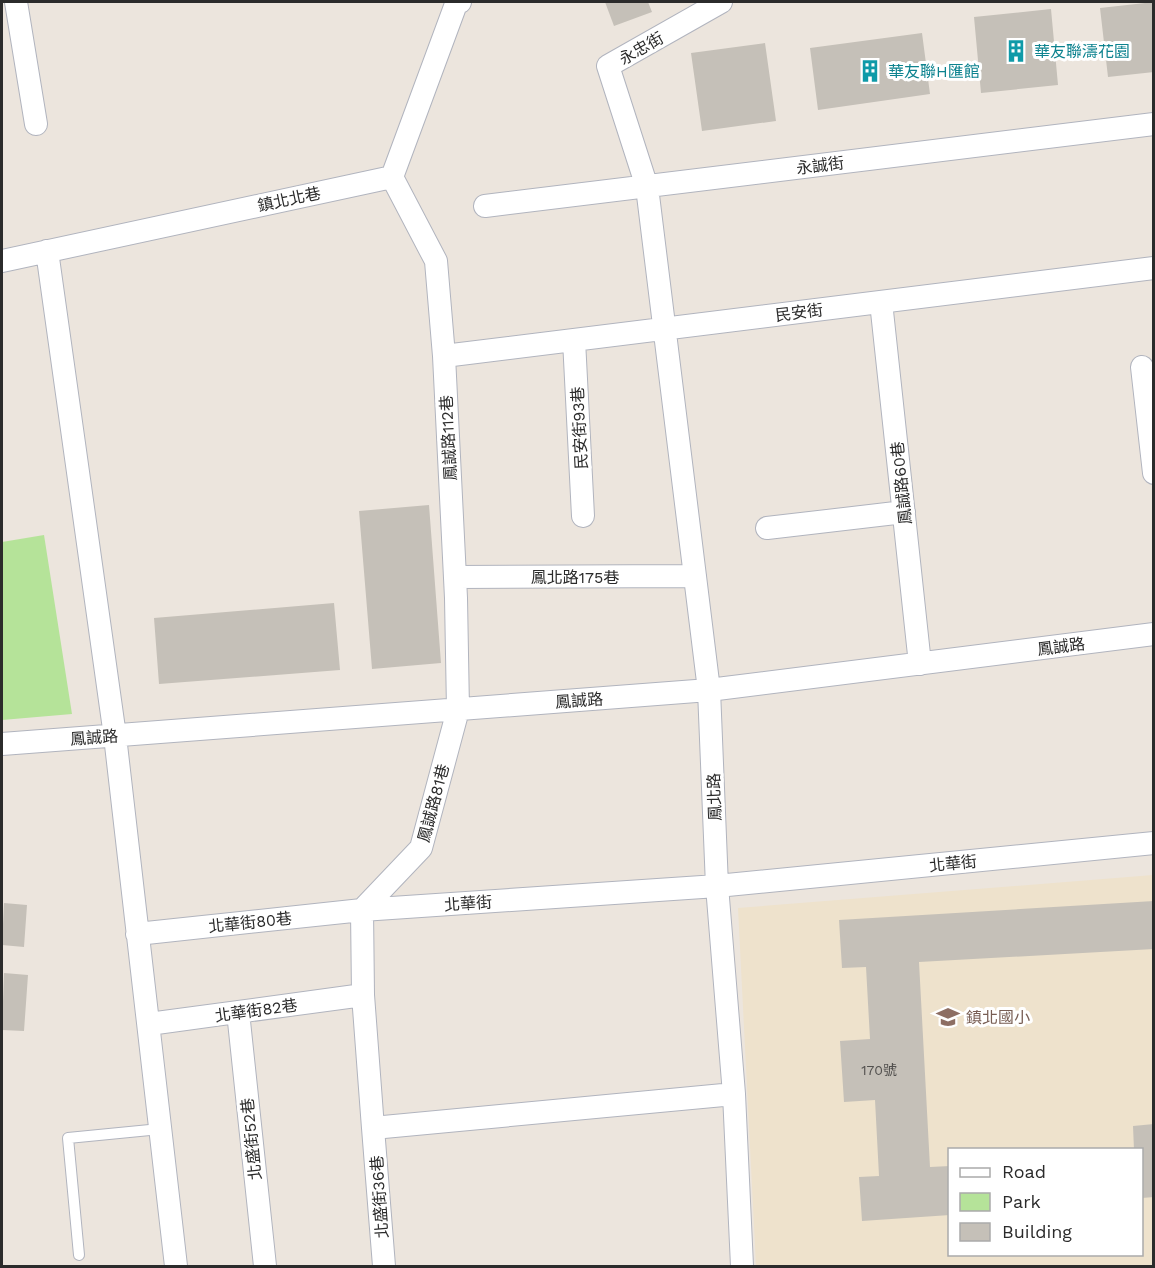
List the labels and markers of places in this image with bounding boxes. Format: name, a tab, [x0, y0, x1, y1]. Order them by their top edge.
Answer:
building icon: 華友聯濤花園	[1003, 38, 1029, 64]
place label: 華友聯濤花園	[1034, 42, 1130, 61]
building icon: 華友聯H匯館	[857, 58, 883, 84]
place label: 華友聯H匯館	[888, 62, 980, 81]
school or university icon: 鎮北國小	[935, 1004, 961, 1030]
place label: 鎮北國小	[966, 1008, 1030, 1027]

